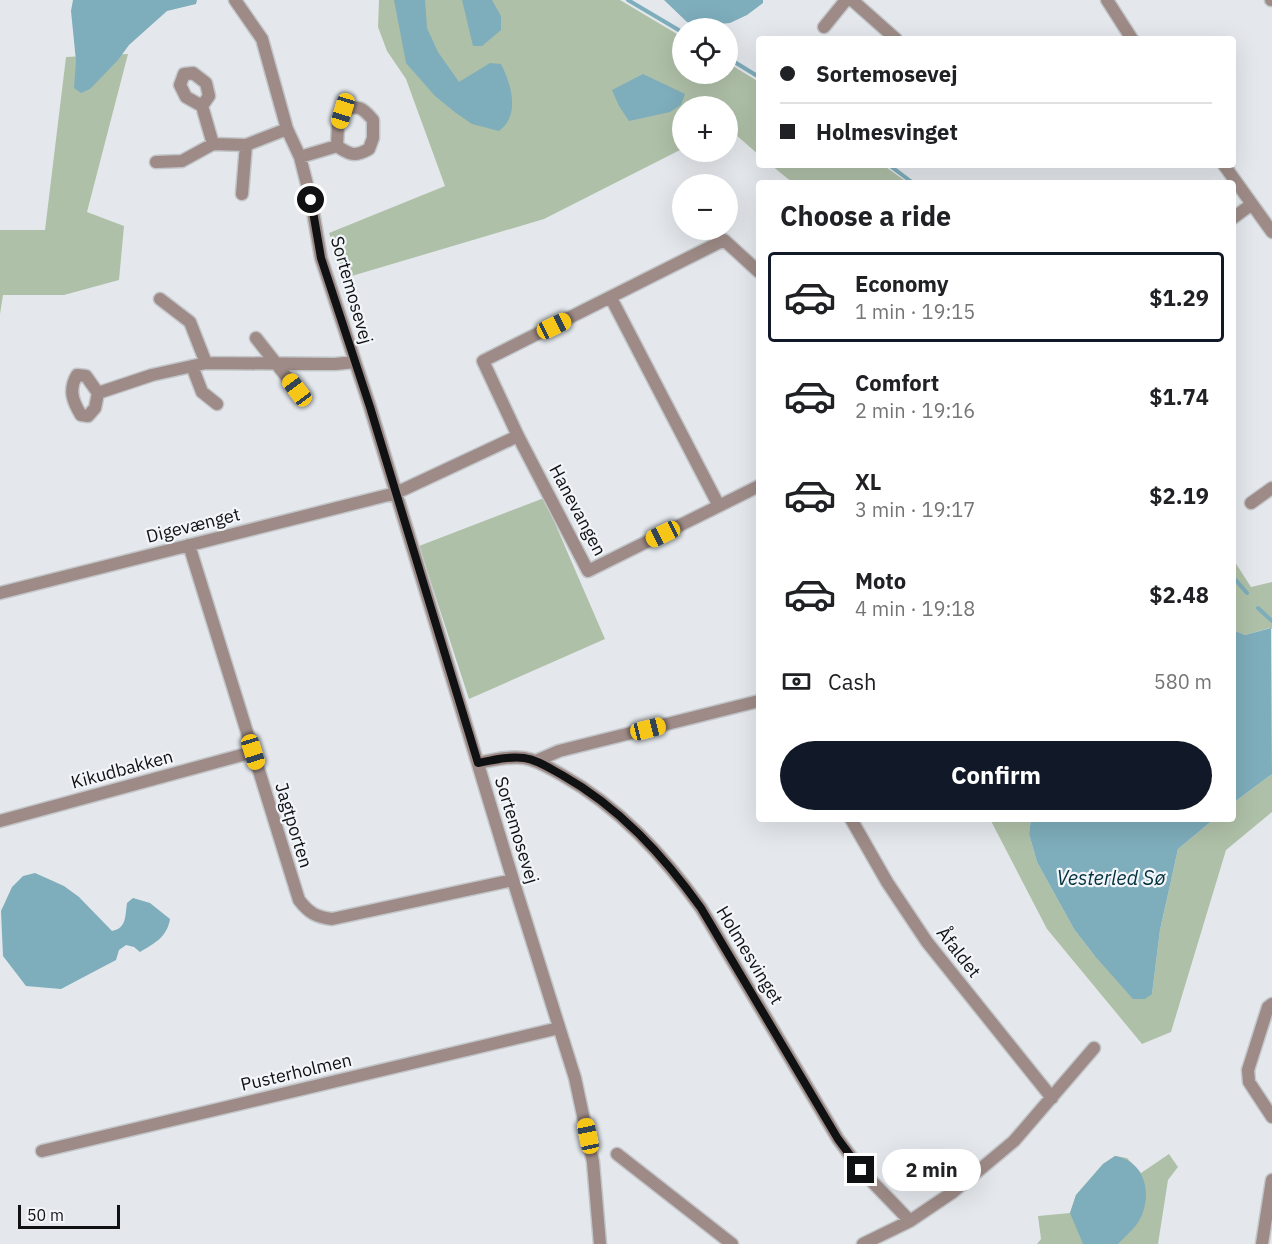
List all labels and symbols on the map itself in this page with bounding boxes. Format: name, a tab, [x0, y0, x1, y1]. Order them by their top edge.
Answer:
car	[329, 91, 357, 131]
route start	[297, 186, 324, 213]
street label: Sortemosevej	[326, 234, 378, 346]
car	[534, 310, 574, 342]
car	[279, 370, 315, 410]
street label: Hanevangen	[544, 460, 612, 560]
street label: Digevænget	[144, 502, 242, 548]
car	[643, 518, 683, 550]
car	[628, 716, 668, 742]
car	[239, 732, 267, 772]
street label: Kikudbakken	[68, 744, 176, 794]
street label: Sortemosevej	[490, 774, 544, 886]
street label: Jagtporten	[270, 779, 318, 871]
water label: Vesterled Sø	[1057, 864, 1166, 891]
street label: Holmesvinget	[712, 901, 788, 1009]
street label: Åfaldet	[932, 921, 987, 982]
street label: Pusterholmen	[238, 1048, 354, 1096]
car	[575, 1117, 601, 1155]
callout: 2 min	[882, 1149, 981, 1191]
route end	[847, 1156, 874, 1183]
scale bar	[18, 1202, 120, 1230]

